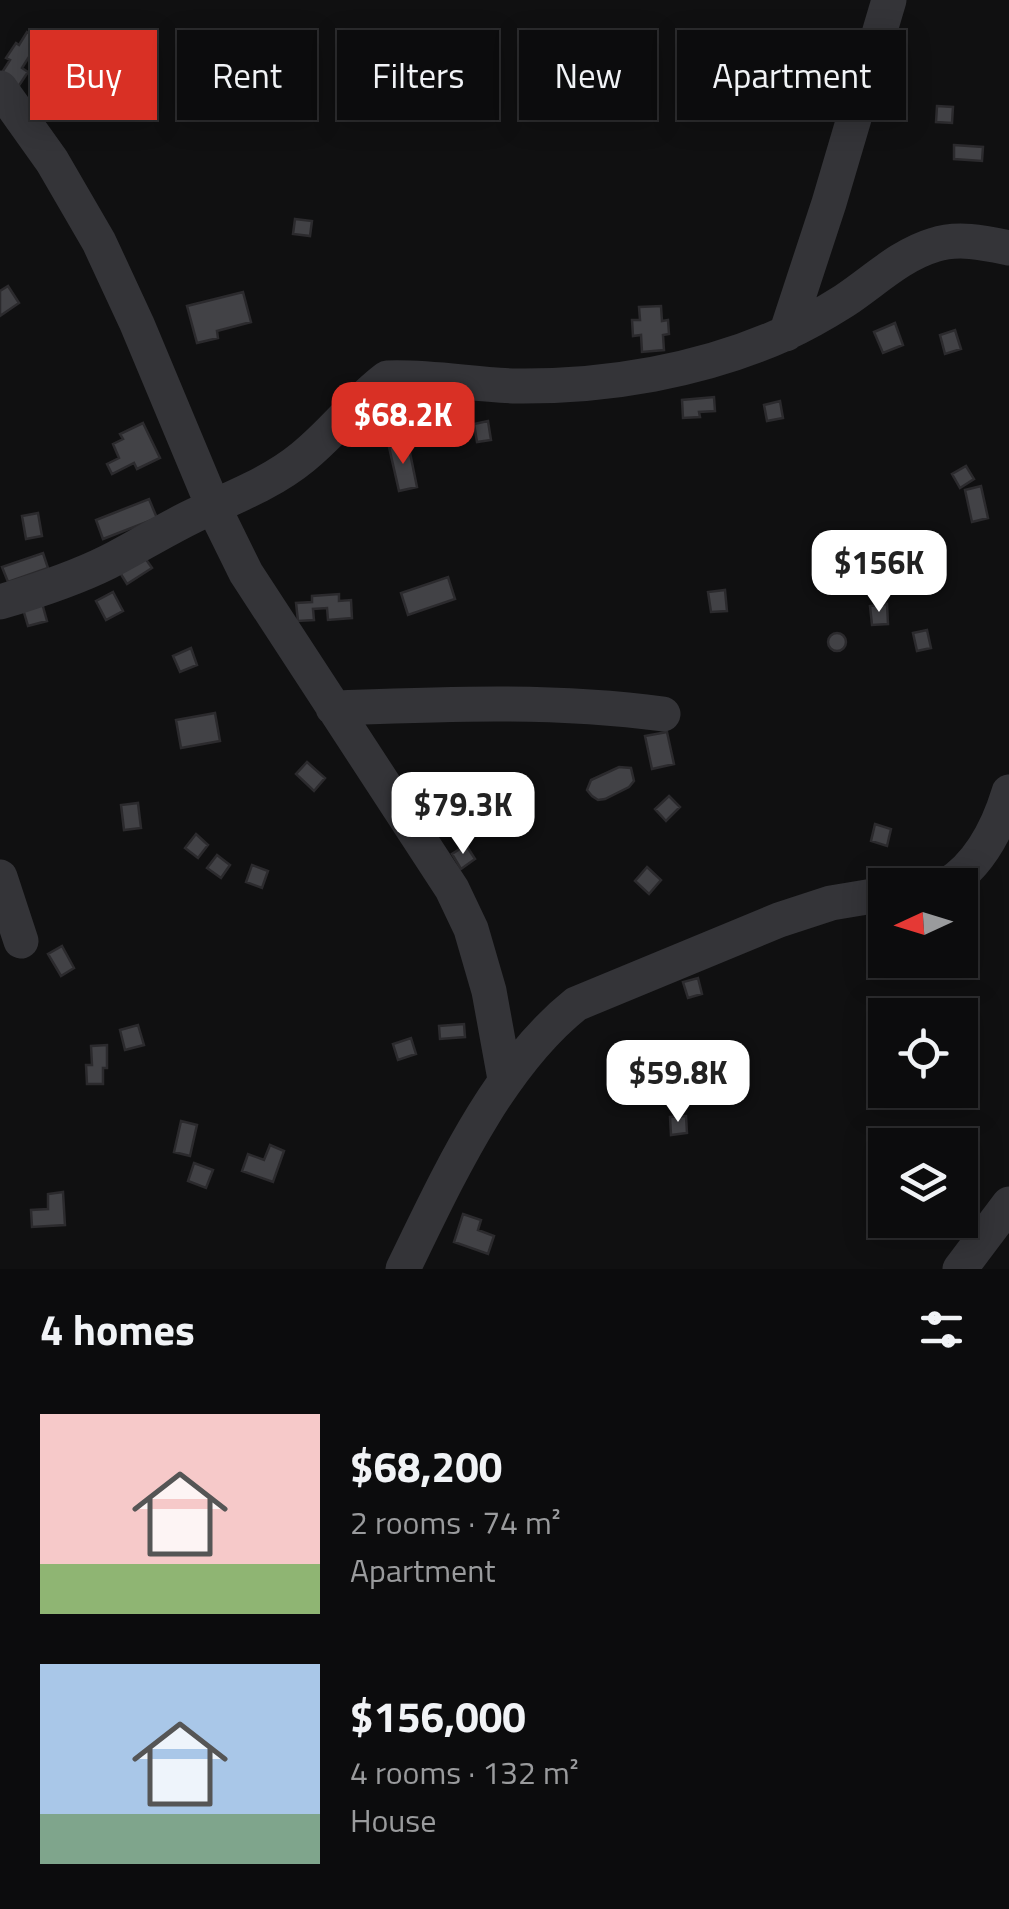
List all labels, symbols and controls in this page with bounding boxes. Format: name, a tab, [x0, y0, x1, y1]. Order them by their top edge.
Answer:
chip: Buy	[30, 30, 157, 120]
chip: Rent	[177, 30, 317, 120]
chip: Filters	[337, 30, 499, 120]
chip: New	[519, 30, 657, 120]
chip: Apartment	[677, 30, 906, 120]
pin: $68.2K	[322, 382, 484, 467]
text: $68.2K	[354, 390, 452, 438]
pin: $156K	[809, 530, 949, 615]
text: $156K	[834, 538, 924, 586]
pin: $79.3K	[382, 772, 544, 857]
text: $79.3K	[414, 780, 512, 828]
north arrow	[868, 868, 978, 978]
map controls	[868, 868, 978, 1238]
button: locate	[868, 998, 978, 1108]
pin: $59.8K	[597, 1040, 759, 1125]
text: $59.8K	[629, 1048, 727, 1096]
button: layers	[868, 1128, 978, 1238]
text: 4 homes	[40, 1297, 195, 1361]
icon: filters	[914, 1302, 969, 1357]
text: $68,200	[350, 1434, 502, 1498]
icon: home	[120, 1454, 240, 1574]
text: 2 rooms · 74 m²	[350, 1498, 561, 1546]
text: Apartment	[350, 1546, 496, 1594]
text: $156,000	[350, 1684, 526, 1748]
icon: home	[120, 1704, 240, 1824]
text: 4 rooms · 132 m²	[350, 1748, 579, 1796]
text: House	[350, 1796, 436, 1844]

